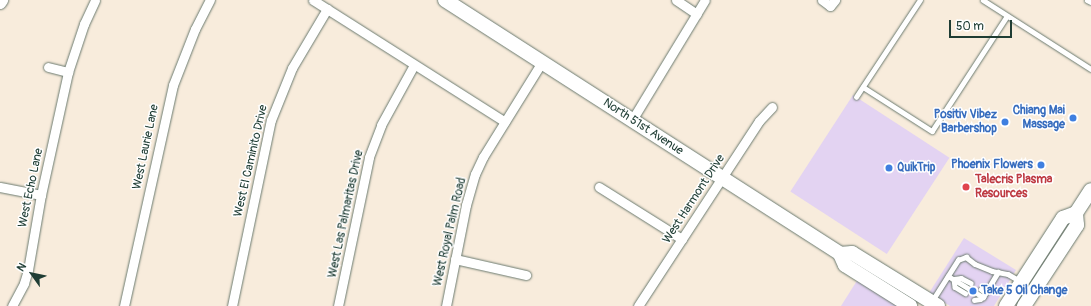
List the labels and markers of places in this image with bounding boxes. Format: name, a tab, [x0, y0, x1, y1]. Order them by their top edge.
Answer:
place label: Chiang Mai Massage	[1013, 104, 1065, 132]
place label: Positiv Vibez Barbershop	[934, 108, 997, 136]
marker: Chiang Mai Massage	[1068, 113, 1078, 123]
marker: Positiv Vibez Barbershop	[1000, 117, 1010, 127]
place label: Phoenix Flowers	[951, 158, 1033, 172]
marker: Phoenix Flowers	[1036, 160, 1046, 170]
place label: QuikTrip	[897, 161, 935, 175]
marker: QuikTrip	[884, 163, 894, 173]
place label: Talecris Plasma Resources	[975, 173, 1052, 201]
marker: Talecris Plasma Resources	[960, 181, 972, 193]
place label: Take 5 Oil Change	[981, 284, 1067, 298]
marker: Take 5 Oil Change	[968, 286, 978, 296]

